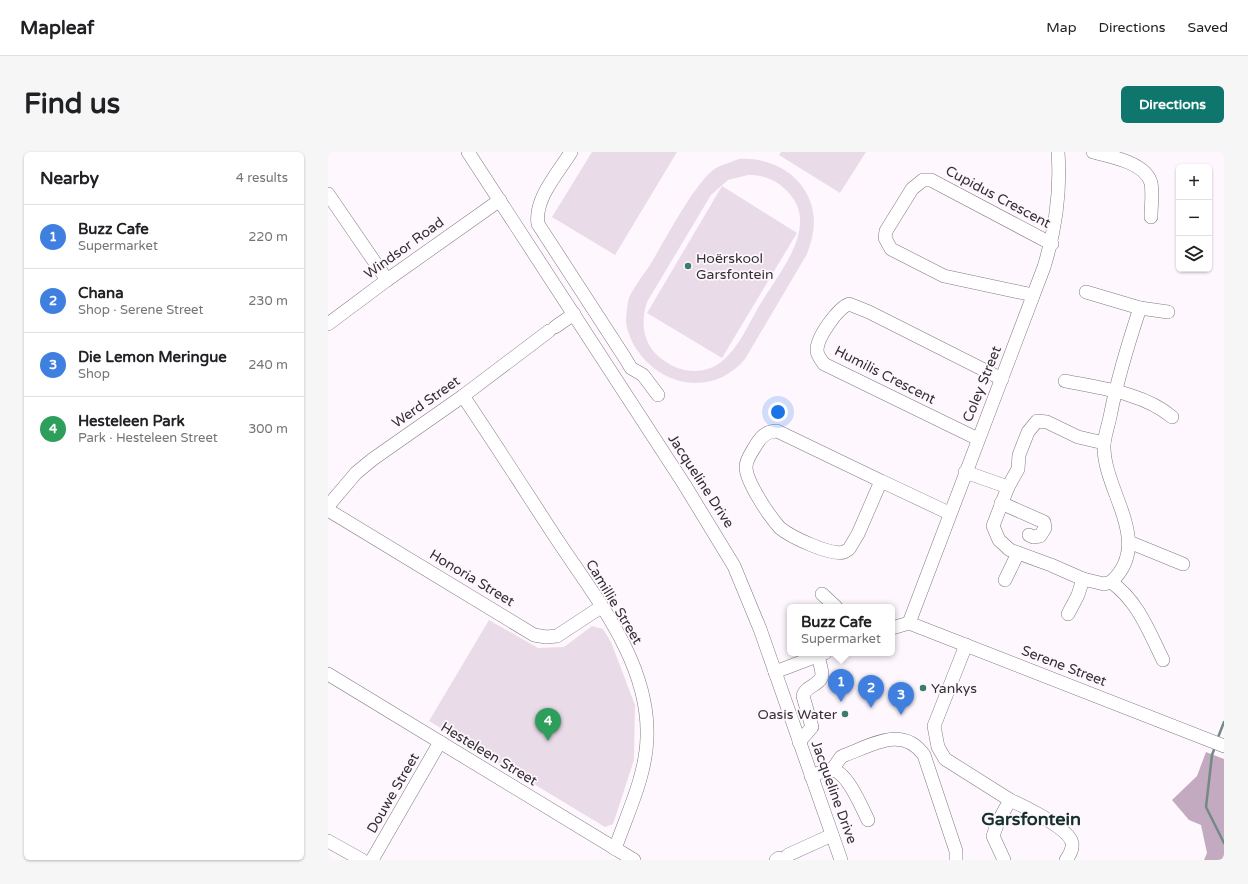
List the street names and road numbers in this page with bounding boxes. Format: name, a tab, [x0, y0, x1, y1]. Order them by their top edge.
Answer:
street label: Cupidus Crescent	[943, 162, 1054, 232]
street label: Windsor Road	[361, 213, 447, 283]
street label: Humilis Crescent	[832, 342, 939, 408]
street label: Coley Street	[959, 343, 1005, 425]
street label: Werd Street	[389, 372, 464, 432]
street label: Jacqueline Drive	[664, 431, 738, 531]
street label: Honoria Street	[426, 546, 518, 610]
street label: Camillie Street	[582, 556, 646, 648]
street label: Serene Street	[1019, 642, 1110, 690]
street label: Hesteleen Street	[438, 718, 541, 790]
street label: Jacqueline Drive	[807, 738, 861, 846]
street label: Douwe Street	[363, 749, 423, 836]

